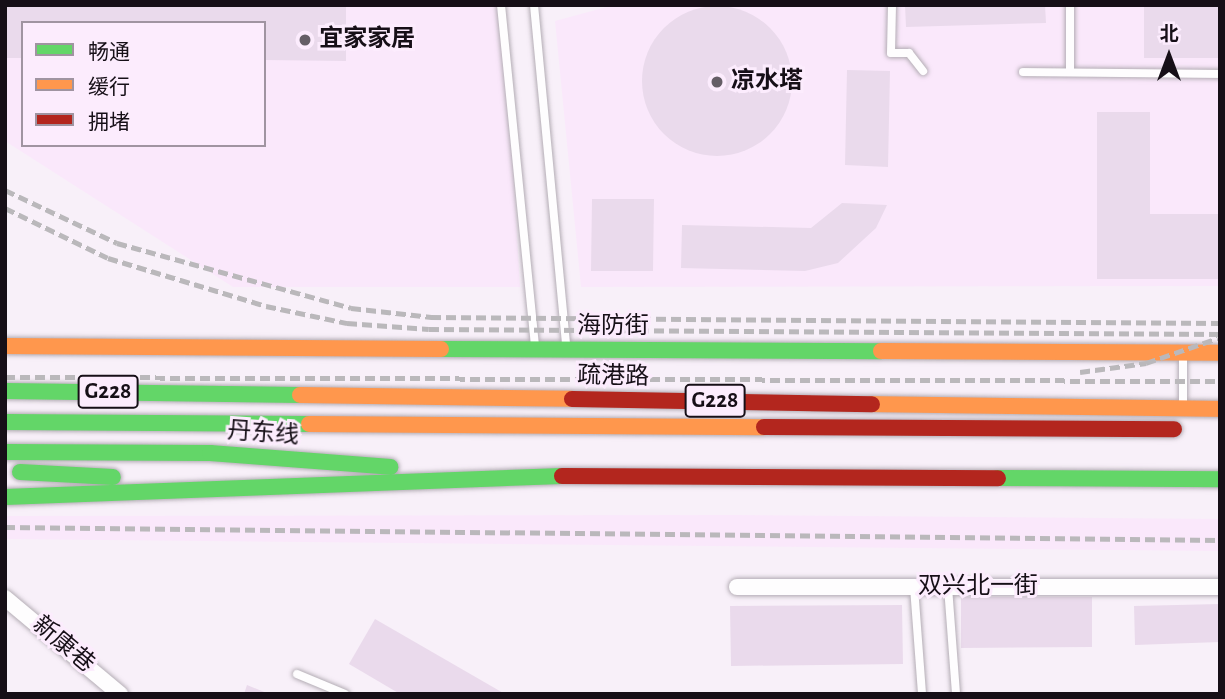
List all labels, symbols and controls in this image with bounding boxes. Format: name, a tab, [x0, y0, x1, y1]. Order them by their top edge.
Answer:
legend	[21, 21, 266, 147]
north arrow	[1134, 21, 1204, 91]
text: 北	[1159, 25, 1179, 44]
place label: 宜家家居	[319, 26, 415, 54]
marker: 宜家家居	[297, 32, 313, 48]
text: 畅通	[88, 42, 130, 63]
place label: 凉水塔	[731, 68, 803, 96]
marker: 凉水塔	[709, 74, 725, 90]
text: 缓行	[88, 77, 130, 98]
text: 拥堵	[88, 112, 130, 133]
street label: 海防街	[577, 313, 649, 341]
street label: 疏港路	[577, 362, 649, 392]
road number: G228	[76, 372, 140, 412]
road number: G228	[684, 382, 746, 420]
street label: 丹东线	[226, 417, 300, 451]
street label: 双兴北一街	[918, 573, 1038, 601]
street label: 新康巷	[26, 611, 100, 679]

